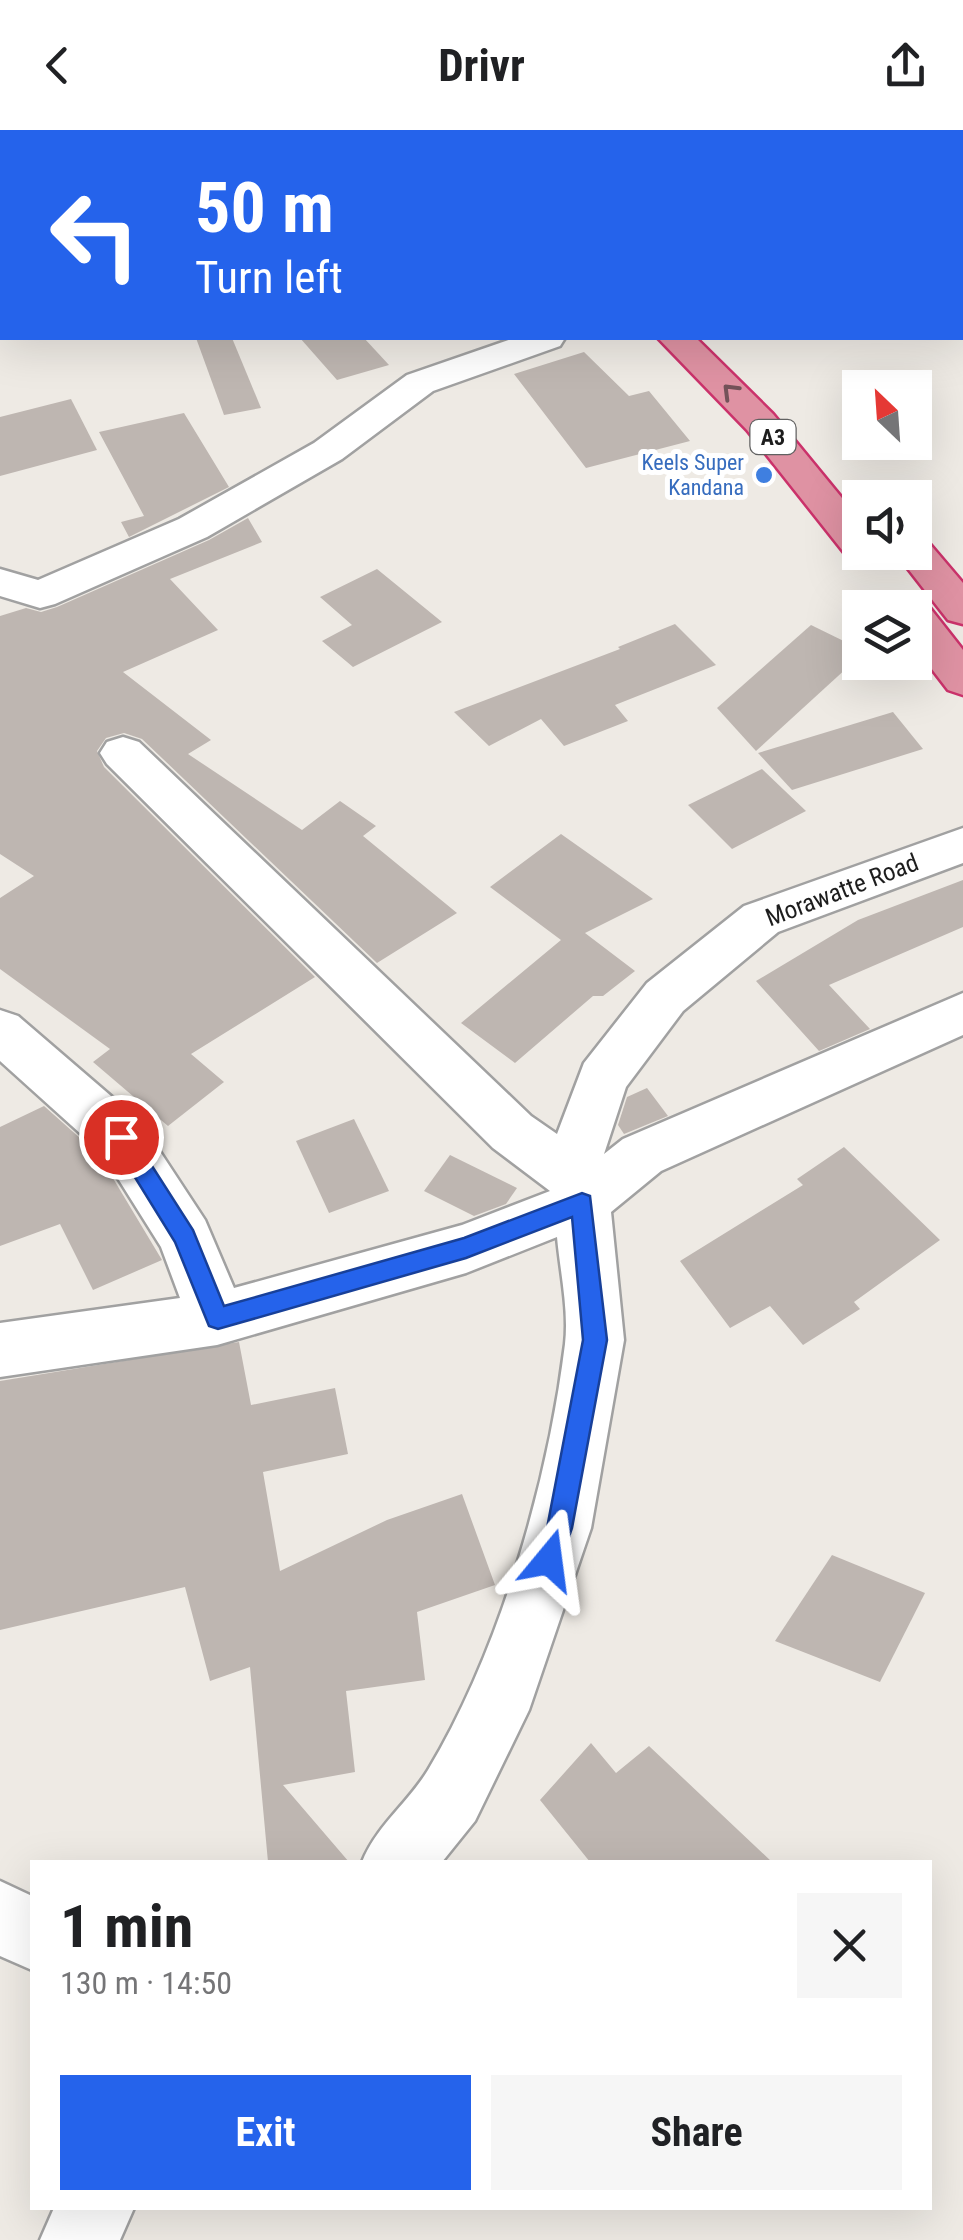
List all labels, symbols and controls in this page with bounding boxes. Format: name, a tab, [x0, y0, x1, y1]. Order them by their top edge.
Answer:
icon: back	[30, 38, 85, 93]
icon: share	[878, 38, 933, 93]
text: Drivr	[438, 39, 525, 92]
text: 50 m	[195, 167, 334, 249]
icon: left	[30, 170, 160, 300]
text: Turn left	[195, 251, 343, 304]
north arrow	[842, 370, 932, 460]
map controls	[842, 370, 932, 680]
one-way arrow	[724, 385, 742, 403]
road number: A3	[750, 420, 796, 454]
place label: Keels Super Kandana	[642, 450, 744, 500]
marker: Keels Super Kandana	[753, 464, 775, 486]
button: sound	[842, 480, 932, 570]
button: layers	[842, 590, 932, 680]
street label: Morawatte Road	[762, 848, 922, 932]
pin	[79, 1095, 164, 1180]
icon: arrive	[94, 1110, 149, 1165]
position arrow	[497, 1508, 601, 1612]
text: 1 min	[60, 1891, 193, 1962]
button: close	[797, 1893, 902, 1998]
text: 130 m · 14:50	[60, 1964, 232, 2002]
button: Exit	[60, 2075, 471, 2190]
button: Share	[491, 2075, 902, 2190]

